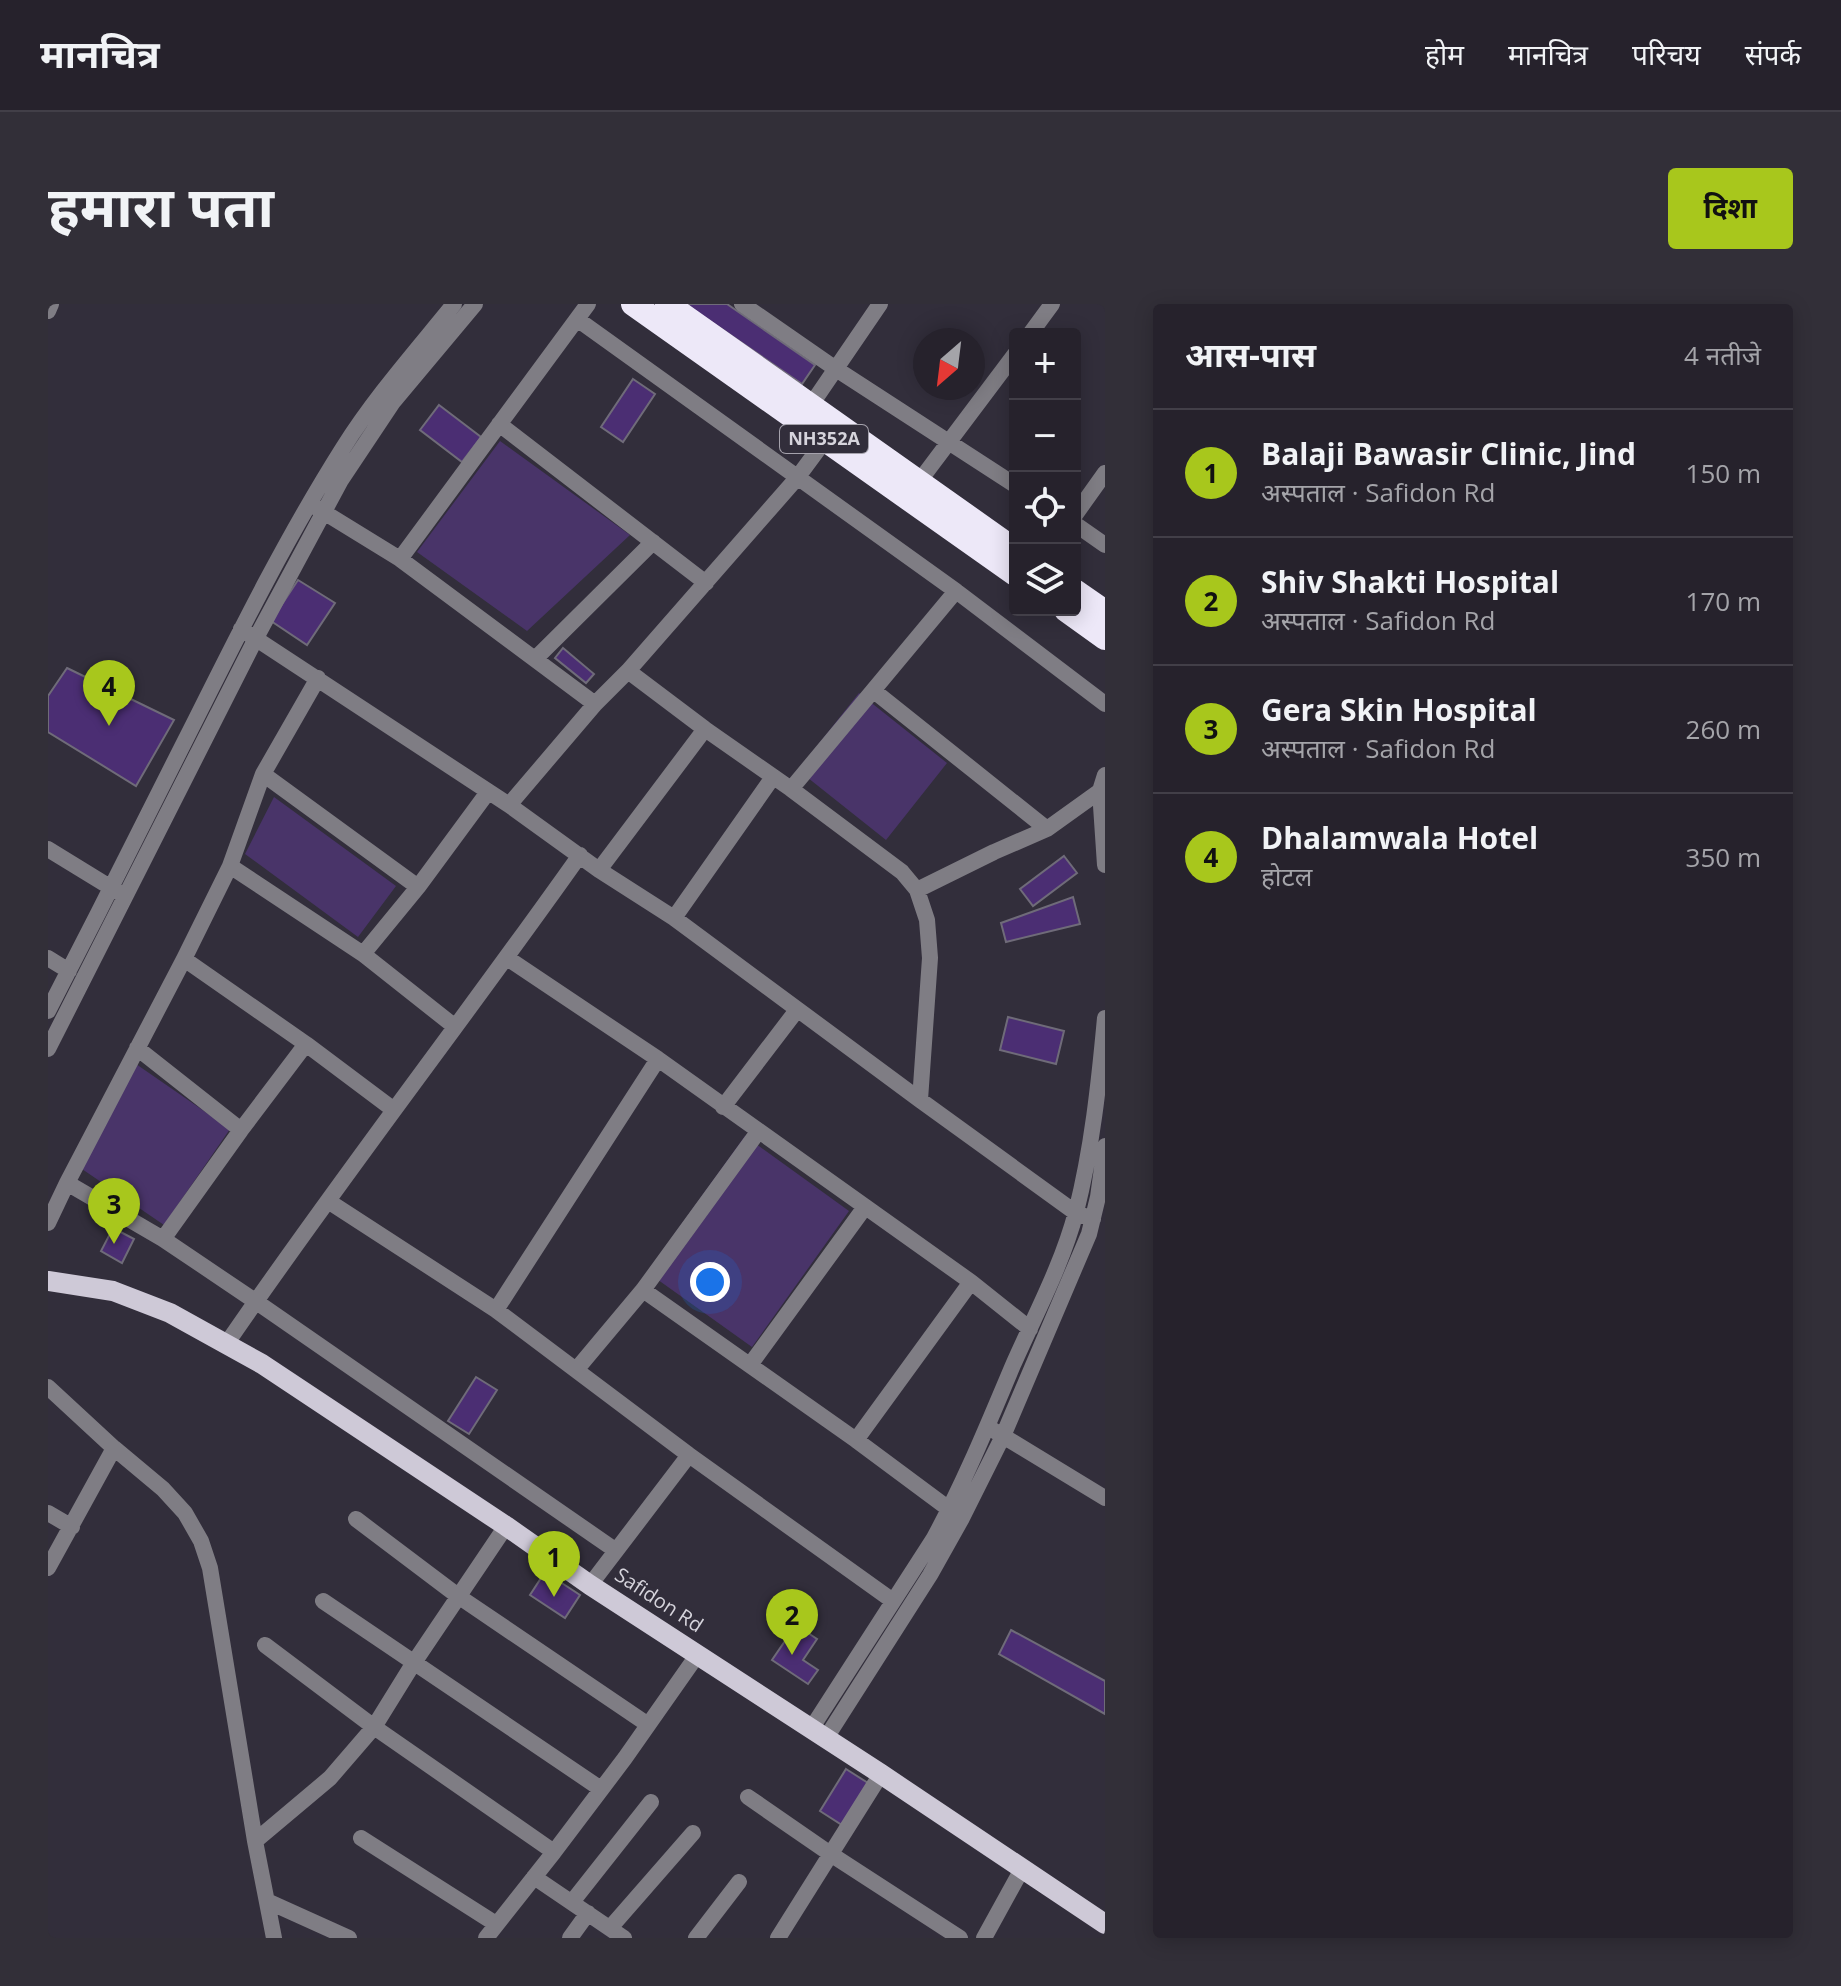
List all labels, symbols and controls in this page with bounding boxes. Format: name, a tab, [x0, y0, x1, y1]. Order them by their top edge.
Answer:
text: मानचित्र	[40, 27, 160, 79]
text: होम	[1425, 35, 1464, 73]
text: मानचित्र	[1508, 35, 1588, 73]
text: परिचय	[1632, 35, 1701, 73]
text: संपर्क	[1745, 35, 1801, 73]
text: हमारा पता	[48, 167, 274, 243]
button: दिशा	[1668, 168, 1793, 249]
north arrow	[913, 328, 985, 400]
map controls	[1009, 328, 1081, 616]
button: +	[1009, 328, 1081, 400]
text: आस-पास	[1185, 331, 1316, 377]
text: 4 नतीजे	[1684, 337, 1761, 373]
button: −	[1009, 400, 1081, 472]
road number: NH352A	[780, 425, 868, 453]
text: Balaji Bawasir Clinic, Jind	[1261, 433, 1636, 474]
text: 1	[1204, 455, 1218, 491]
text: 150 m	[1686, 455, 1761, 491]
button: locate	[1009, 472, 1081, 544]
text: अस्पताल · Safidon Rd	[1261, 474, 1495, 510]
button: layers	[1009, 544, 1081, 616]
text: Shiv Shakti Hospital	[1261, 561, 1559, 602]
text: 2	[1204, 583, 1218, 619]
text: 170 m	[1686, 583, 1761, 619]
text: अस्पताल · Safidon Rd	[1261, 602, 1495, 638]
pin: 4	[83, 660, 135, 726]
text: Gera Skin Hospital	[1261, 689, 1537, 730]
text: 3	[1204, 711, 1218, 747]
text: 260 m	[1686, 711, 1761, 747]
text: अस्पताल · Safidon Rd	[1261, 730, 1495, 766]
text: Dhalamwala Hotel	[1261, 817, 1538, 858]
text: 4	[1204, 839, 1218, 875]
text: 350 m	[1686, 839, 1761, 875]
text: होटल	[1261, 858, 1312, 894]
pin: 3	[88, 1178, 140, 1244]
your location	[690, 1262, 730, 1302]
pin: 1	[528, 1531, 580, 1597]
street label: Safidon Rd	[610, 1561, 709, 1638]
pin: 2	[766, 1589, 818, 1655]

